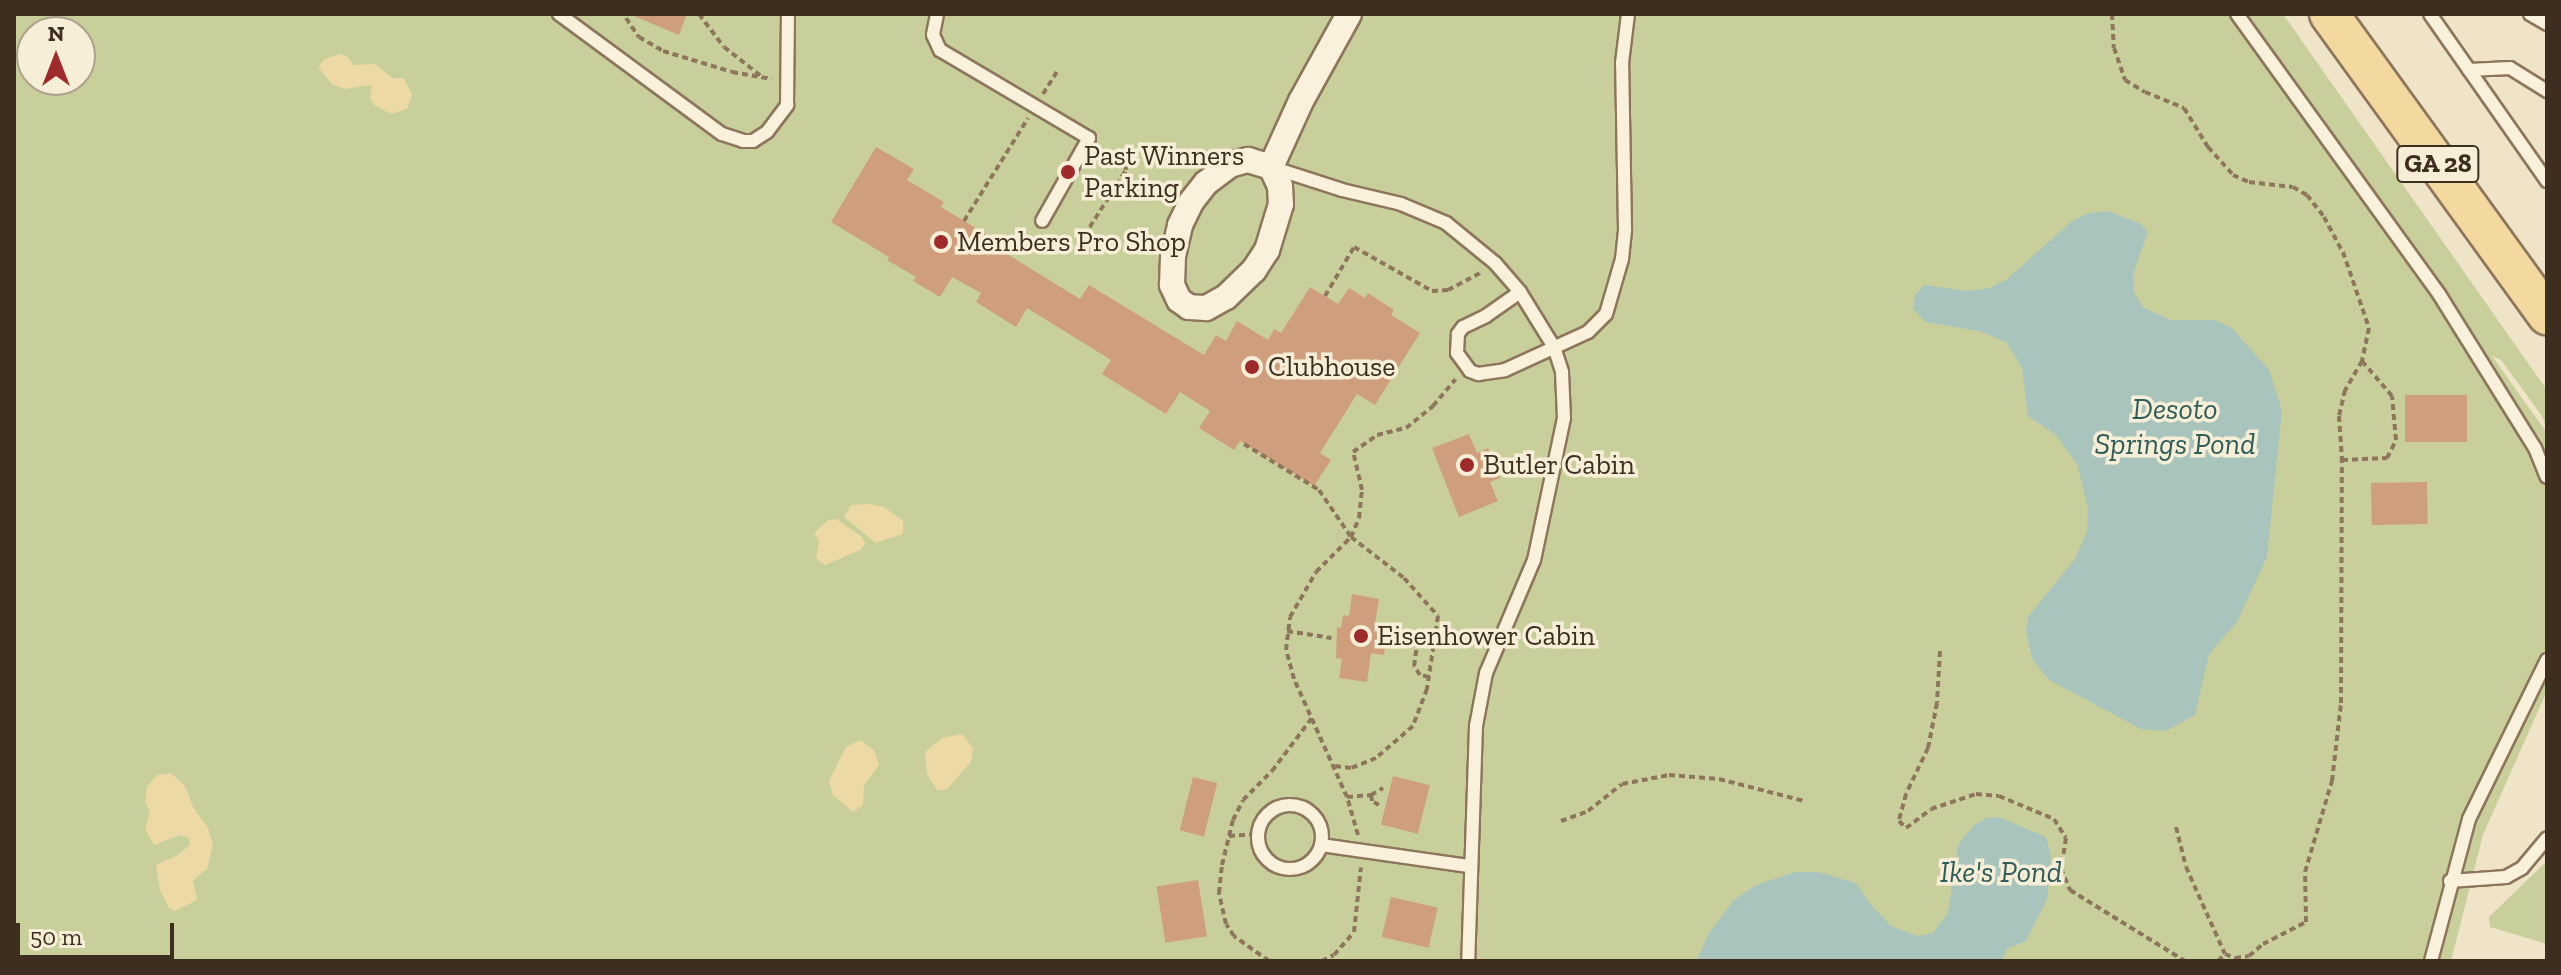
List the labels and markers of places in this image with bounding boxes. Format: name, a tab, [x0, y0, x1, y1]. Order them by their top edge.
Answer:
place label: Past Winners Parking	[1084, 139, 1245, 205]
marker: Past Winners Parking	[1059, 163, 1077, 181]
place label: Members Pro Shop	[957, 225, 1186, 259]
marker: Members Pro Shop	[932, 233, 950, 251]
place label: Clubhouse	[1268, 350, 1395, 384]
marker: Clubhouse	[1243, 358, 1261, 376]
place label: Butler Cabin	[1483, 448, 1635, 482]
marker: Butler Cabin	[1458, 456, 1476, 474]
place label: Eisenhower Cabin	[1377, 619, 1595, 653]
marker: Eisenhower Cabin	[1352, 627, 1370, 645]

